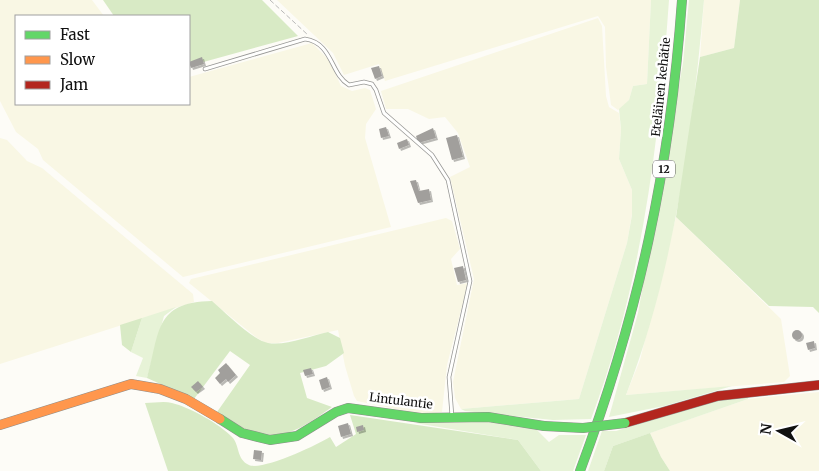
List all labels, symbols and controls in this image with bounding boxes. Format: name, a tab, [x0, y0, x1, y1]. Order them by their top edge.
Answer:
legend	[15, 15, 190, 105]
text: Fast	[60, 25, 90, 44]
street label: Eteläinen kehätie	[648, 36, 673, 137]
text: Slow	[60, 50, 95, 69]
text: Jam	[59, 75, 88, 94]
road number: 12	[653, 160, 675, 178]
street label: Lintulantie	[368, 389, 434, 412]
north arrow	[754, 406, 804, 456]
text: N	[756, 422, 776, 436]

